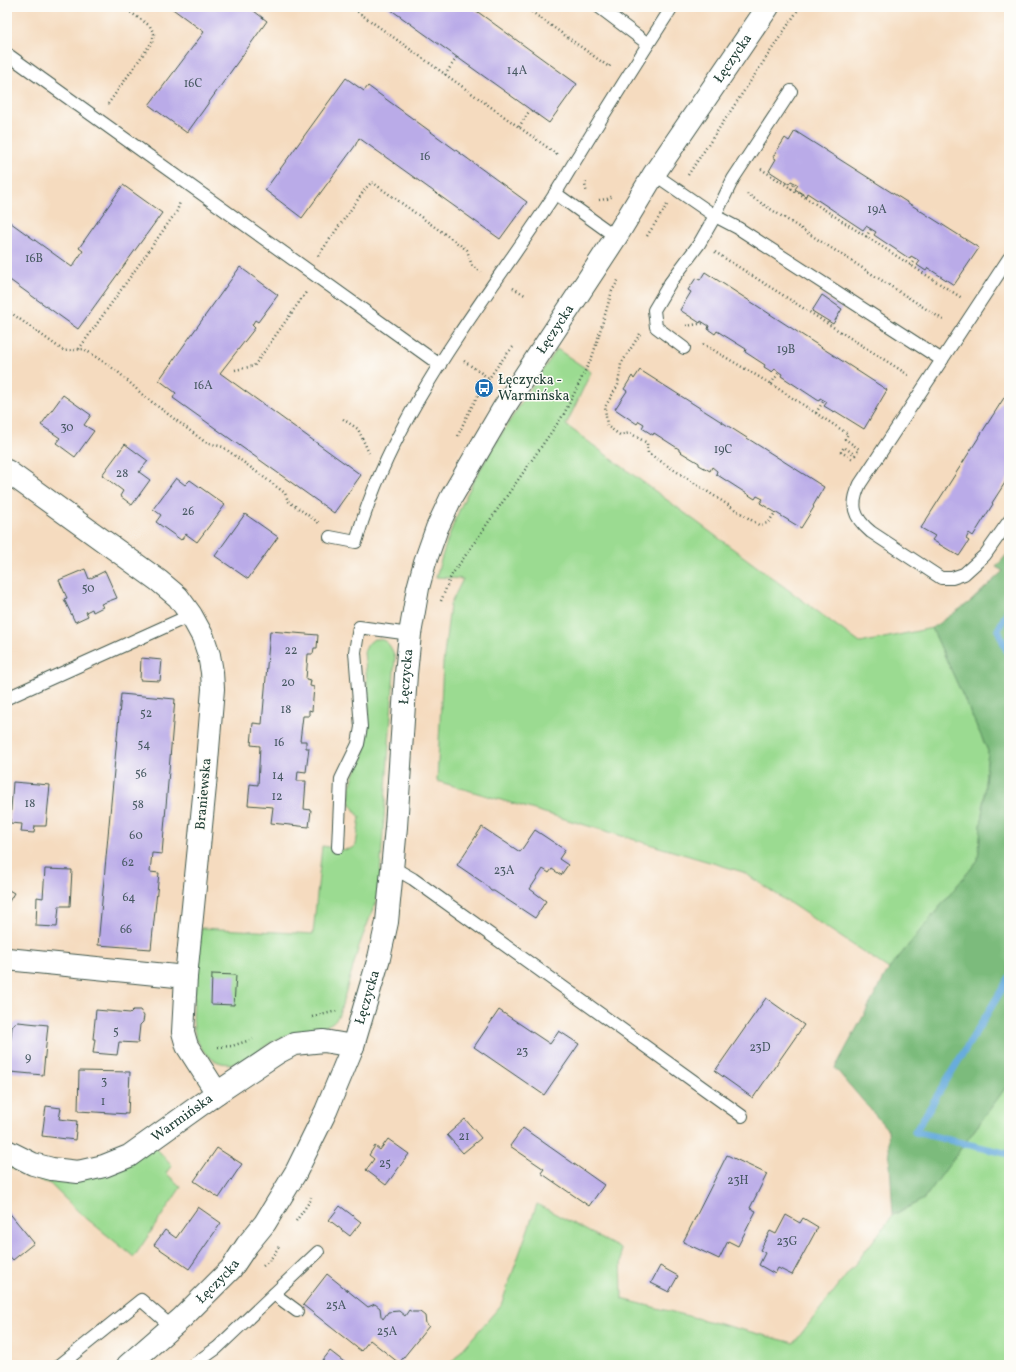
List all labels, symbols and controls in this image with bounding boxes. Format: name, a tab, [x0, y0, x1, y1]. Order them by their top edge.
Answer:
street label: Łęczycka	[709, 30, 756, 87]
house number: 14A	[507, 63, 528, 79]
house number: 16C	[184, 76, 202, 92]
house number: 16	[420, 149, 430, 165]
house number: 19A	[867, 202, 887, 218]
house number: 16B	[25, 251, 43, 267]
street label: Łęczycka	[532, 301, 579, 358]
house number: 19B	[777, 342, 795, 358]
place label: Łęczycka - Warmińska	[498, 371, 569, 406]
bus stop icon: Łęczycka - Warmińska	[473, 377, 495, 399]
house number: 16A	[193, 378, 213, 394]
house number: 30	[60, 420, 74, 436]
house number: 19C	[714, 442, 733, 458]
house number: 28	[116, 466, 128, 482]
house number: 26	[182, 504, 194, 520]
house number: 50	[82, 581, 94, 597]
house number: 22	[285, 643, 297, 659]
street label: Łęczycka	[395, 648, 418, 705]
house number: 20	[281, 675, 295, 691]
house number: 18	[281, 702, 291, 718]
house number: 52	[140, 706, 152, 722]
house number: 16	[274, 735, 284, 751]
house number: 54	[138, 737, 150, 753]
street label: Braniewska	[191, 757, 217, 831]
house number: 56	[135, 766, 147, 782]
house number: 14	[272, 768, 284, 784]
house number: 12	[271, 789, 283, 805]
house number: 18	[25, 796, 35, 812]
house number: 58	[132, 797, 144, 813]
house number: 60	[129, 828, 143, 844]
house number: 62	[122, 855, 134, 871]
house number: 23A	[494, 863, 515, 879]
house number: 64	[123, 890, 135, 906]
house number: 66	[120, 922, 132, 938]
street label: Łęczycka	[350, 968, 384, 1027]
house number: 5	[113, 1024, 119, 1040]
house number: 23D	[749, 1040, 771, 1056]
house number: 23	[516, 1044, 528, 1060]
house number: 9	[25, 1050, 31, 1066]
house number: 3	[101, 1074, 107, 1090]
street label: Warmińska	[148, 1089, 217, 1146]
house number: 1	[101, 1094, 105, 1110]
house number: 21	[458, 1129, 470, 1145]
house number: 25	[379, 1156, 391, 1172]
house number: 23H	[727, 1173, 749, 1189]
house number: 23G	[776, 1234, 798, 1250]
street label: Łęczycka	[192, 1255, 244, 1308]
house number: 25A	[326, 1298, 347, 1314]
house number: 25A	[377, 1324, 398, 1340]

